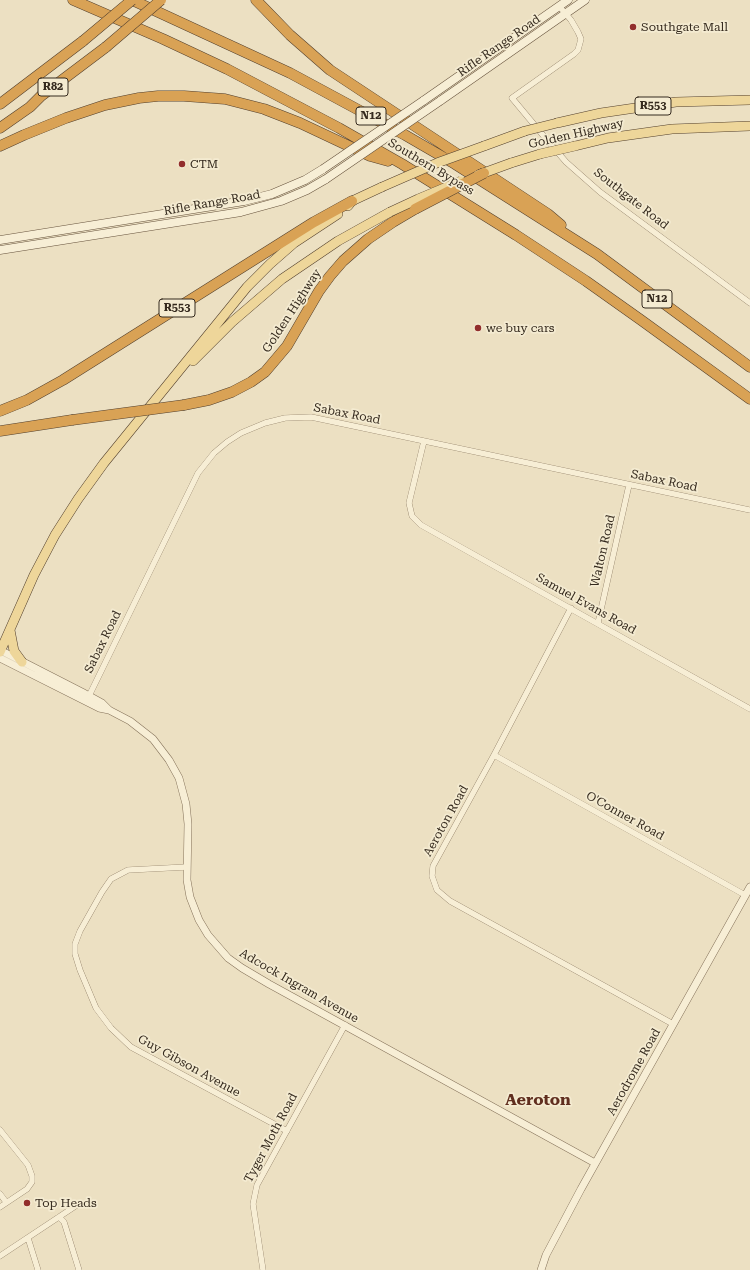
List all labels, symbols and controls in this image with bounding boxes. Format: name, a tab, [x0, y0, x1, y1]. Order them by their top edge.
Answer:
street label: Rifle Range Road	[455, 12, 543, 80]
place label: Southgate Mall	[641, 20, 728, 34]
marker: Southgate Mall	[628, 22, 638, 32]
road number: R82	[38, 78, 68, 96]
road number: R553	[635, 97, 671, 115]
road number: N12	[356, 107, 386, 125]
street label: Golden Highway	[527, 116, 625, 152]
street label: Southern Bypass	[385, 136, 477, 198]
place label: CTM	[190, 157, 218, 171]
marker: CTM	[177, 159, 187, 169]
street label: Southgate Road	[591, 165, 671, 233]
street label: Rifle Range Road	[163, 187, 261, 219]
street label: Golden Highway	[260, 266, 324, 356]
road number: N12	[642, 290, 672, 308]
road number: R553	[159, 299, 195, 317]
place label: we buy cars	[486, 321, 555, 335]
marker: we buy cars	[473, 323, 483, 333]
street label: Sabax Road	[312, 400, 382, 428]
street label: Sabax Road	[629, 467, 699, 495]
street label: Walton Road	[588, 513, 618, 589]
street label: Samuel Evans Road	[533, 570, 639, 638]
street label: Sabax Road	[82, 608, 124, 676]
street label: Aeroton Road	[421, 783, 471, 859]
street label: O'Conner Road	[583, 789, 667, 843]
street label: Adcock Ingram Avenue	[237, 946, 361, 1026]
street label: Aerodrome Road	[604, 1026, 664, 1118]
street label: Guy Gibson Avenue	[135, 1032, 243, 1100]
district label: Aeroton	[505, 1090, 571, 1110]
street label: Tyger Moth Road	[241, 1091, 301, 1185]
place label: Top Heads	[35, 1196, 97, 1210]
marker: Top Heads	[22, 1198, 32, 1208]

